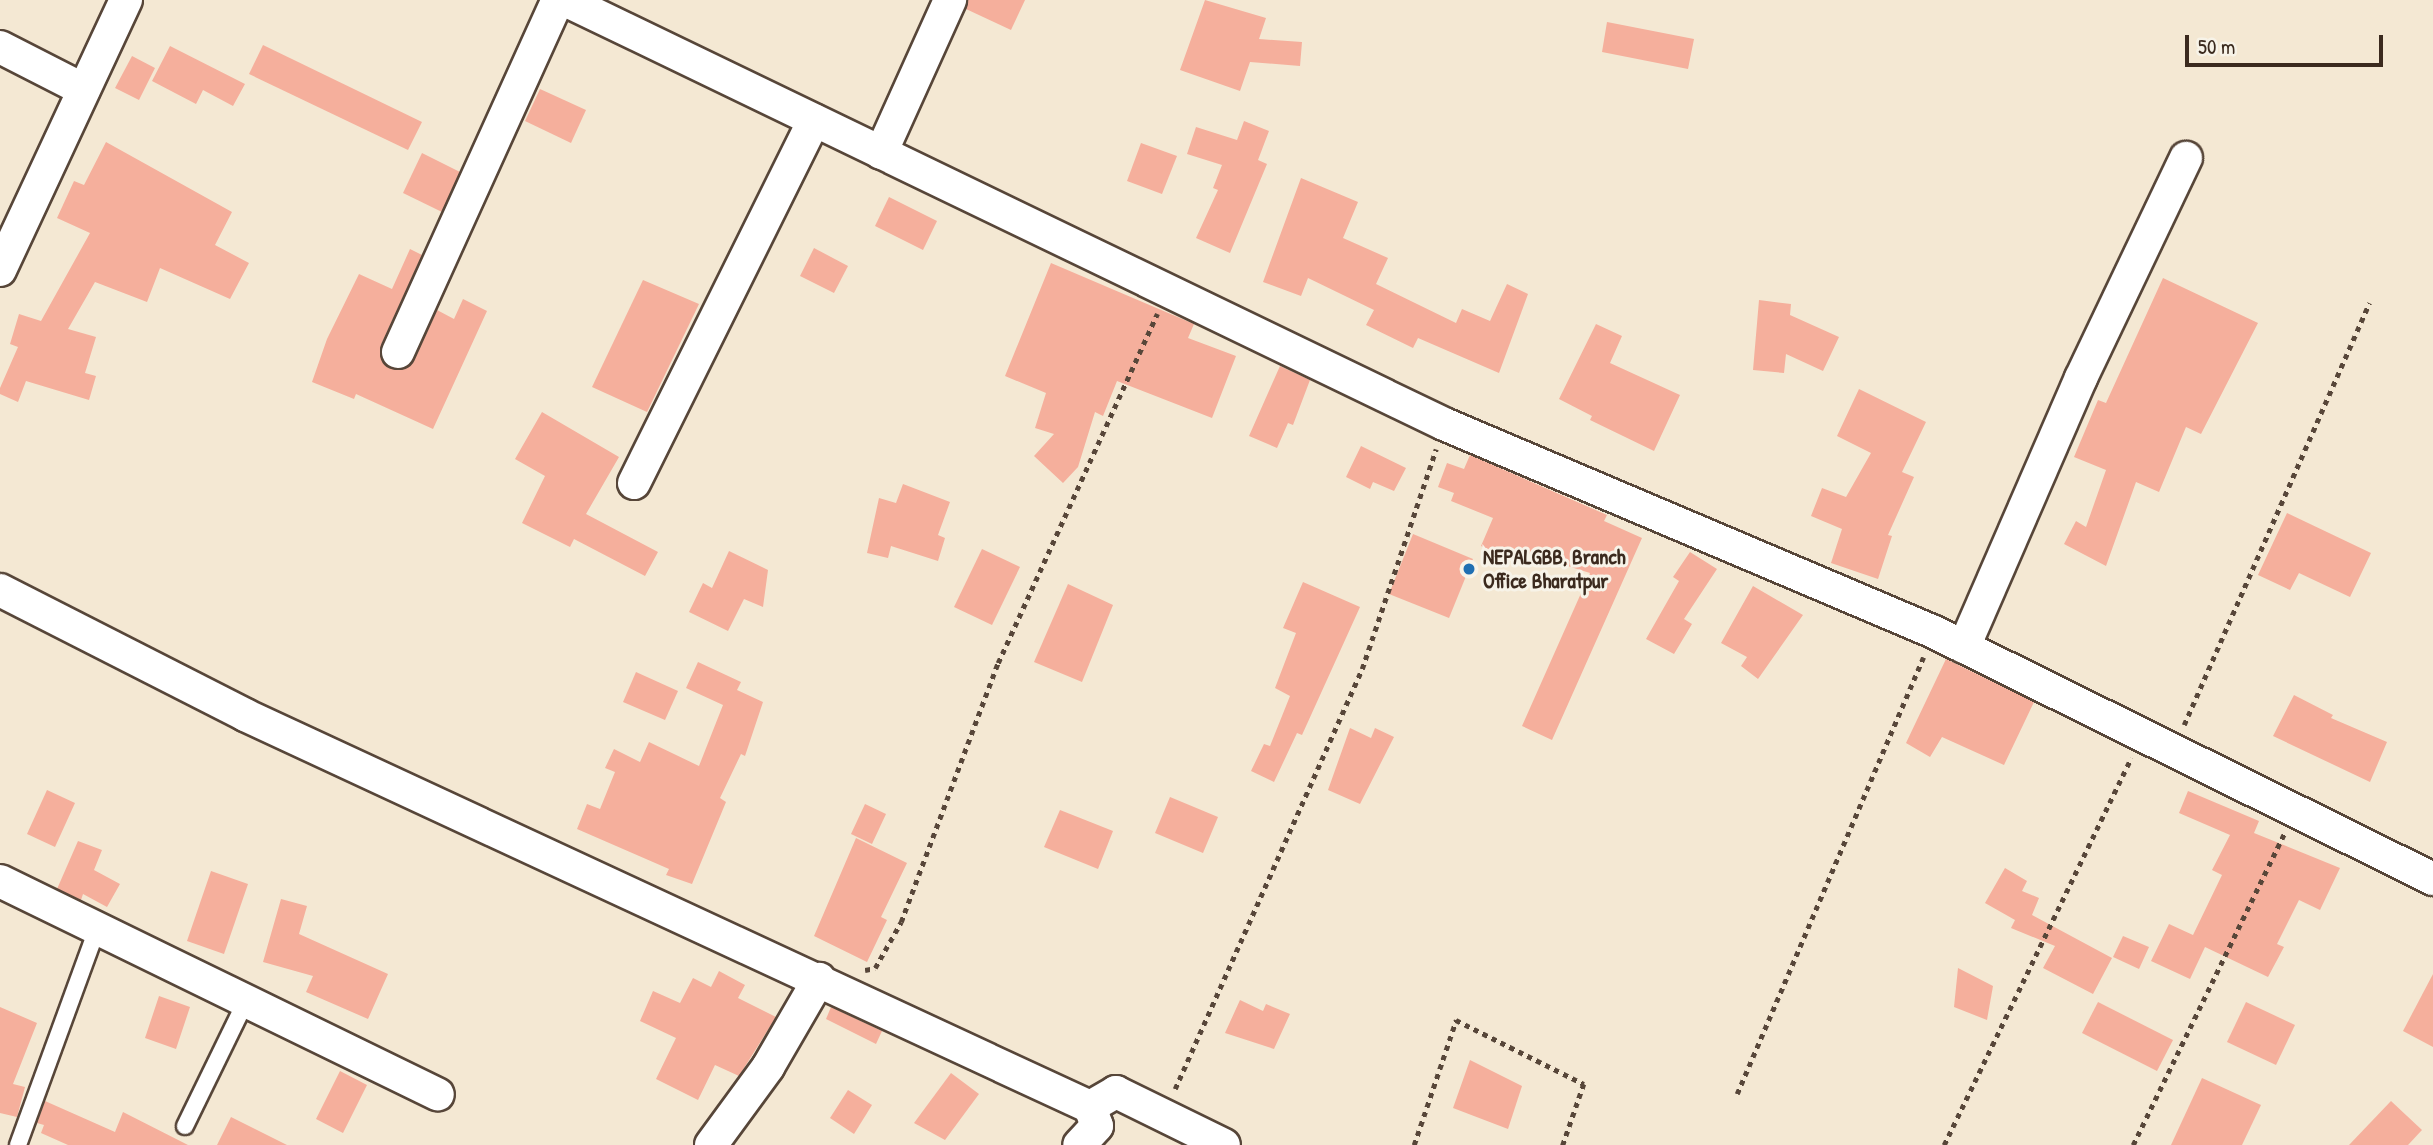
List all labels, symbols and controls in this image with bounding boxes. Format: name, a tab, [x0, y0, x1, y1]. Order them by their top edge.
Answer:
scale bar	[2188, 21, 2386, 65]
text: 50 m	[2198, 32, 2235, 61]
place label: NEPALGBB, Branch Office Bharatpur	[1483, 544, 1625, 594]
marker: NEPALGBB, Branch Office Bharatpur	[1461, 561, 1477, 577]

